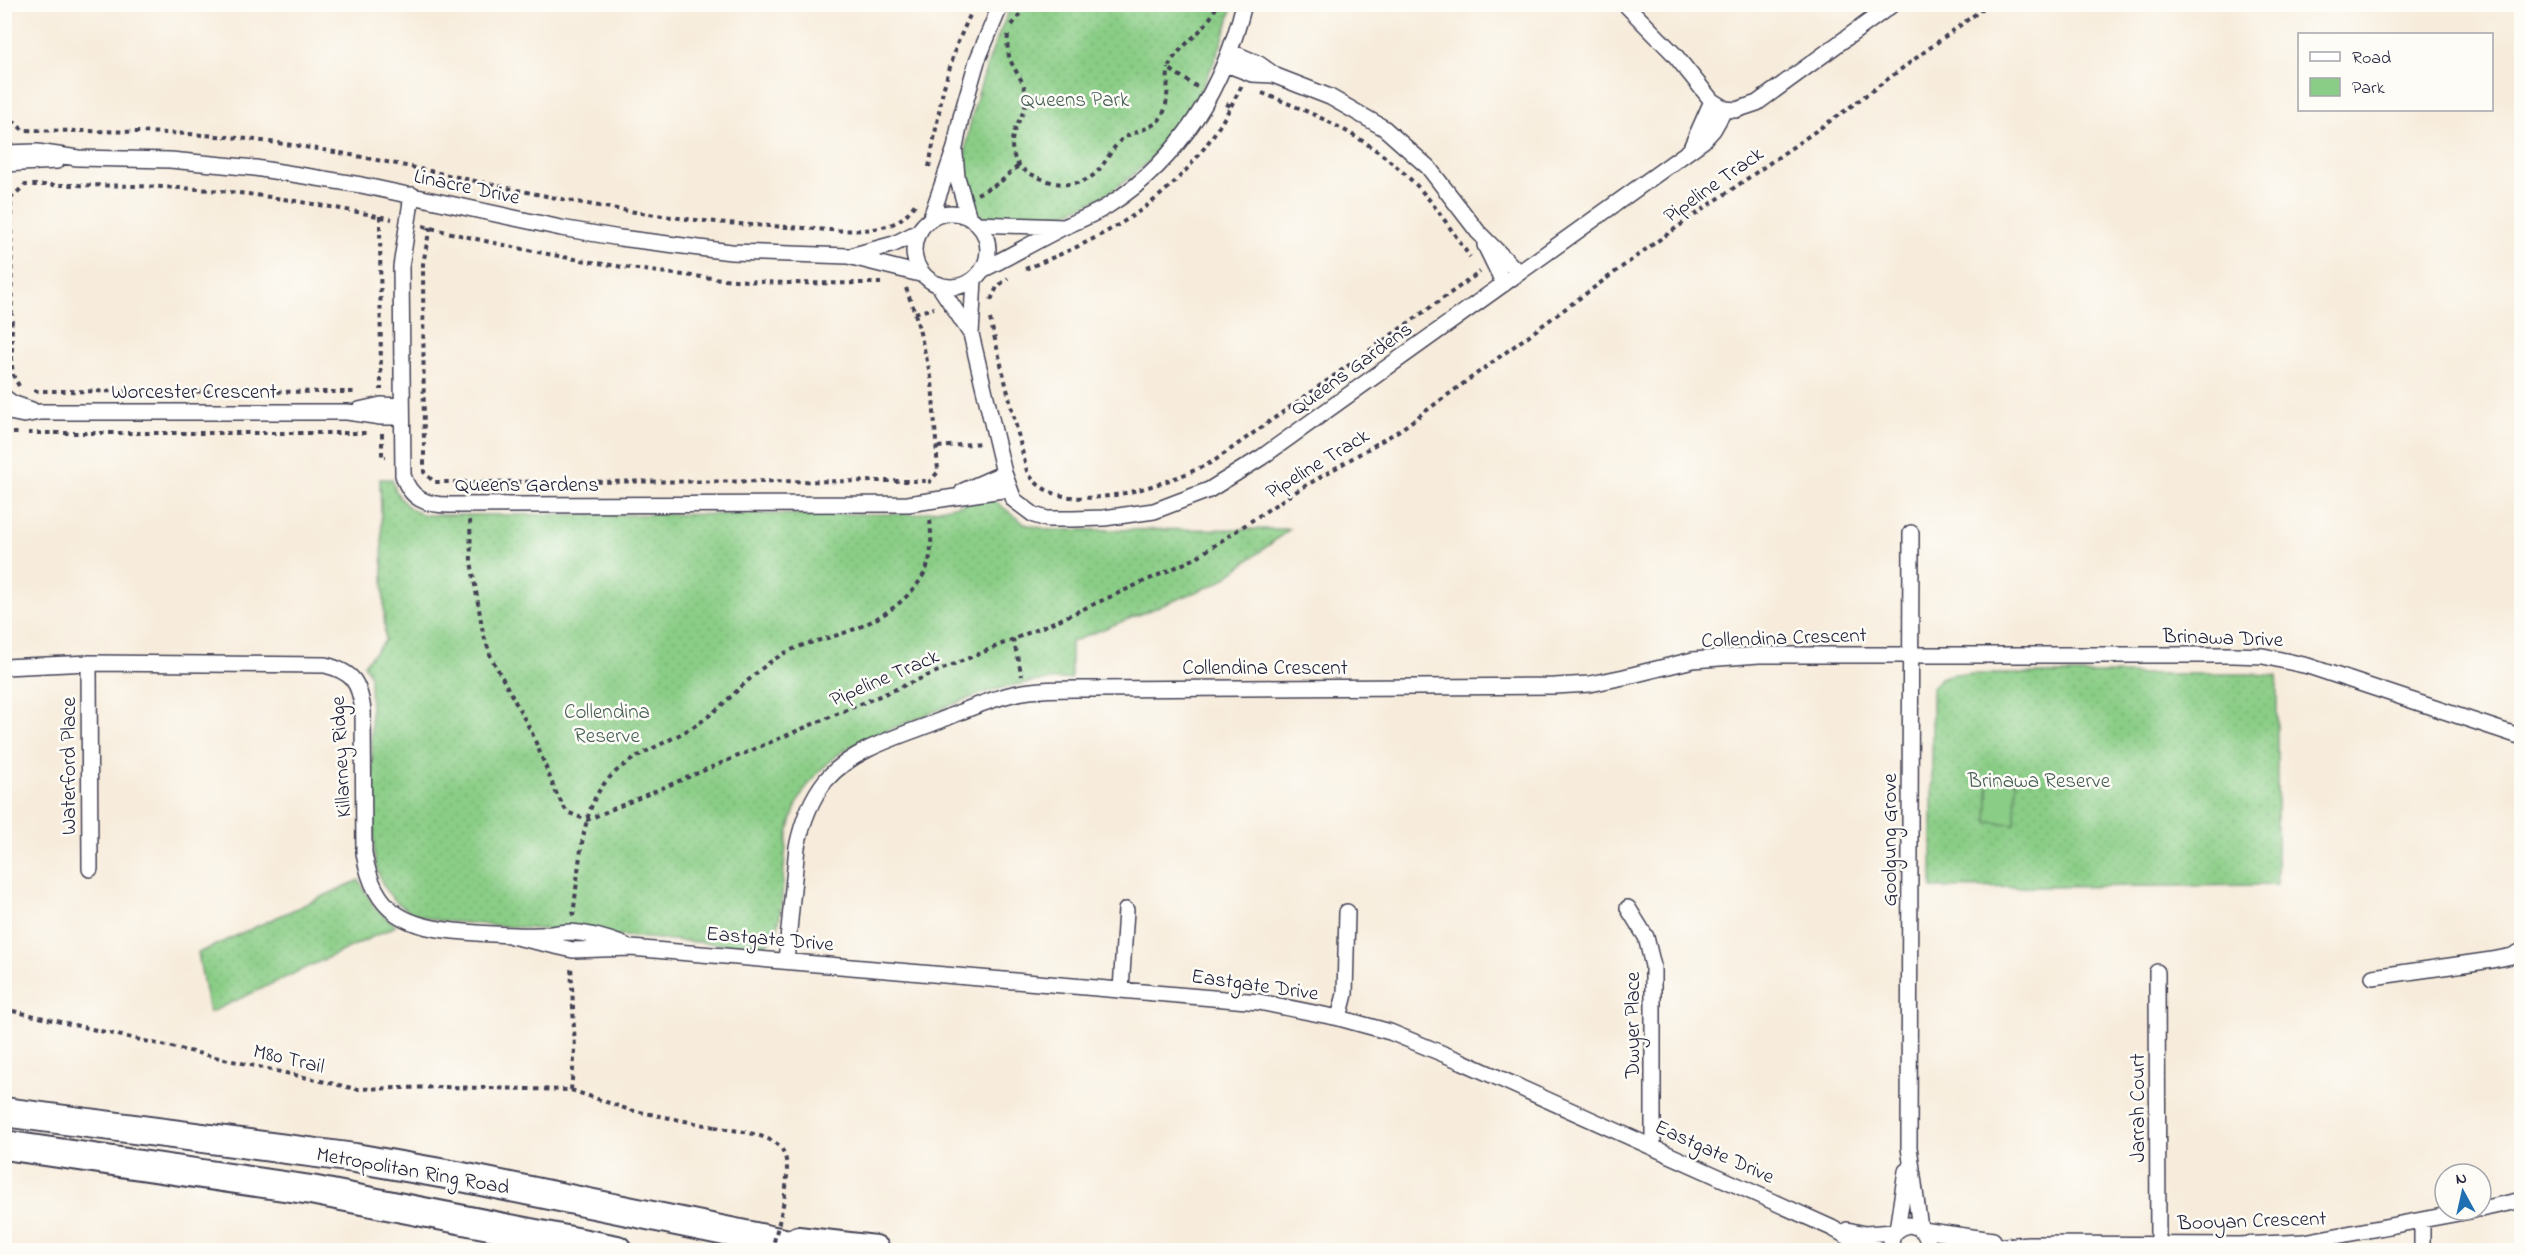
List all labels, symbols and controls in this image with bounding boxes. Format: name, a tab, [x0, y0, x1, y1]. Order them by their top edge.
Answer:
legend	[2298, 33, 2493, 111]
text: Road	[2352, 46, 2391, 72]
text: Park	[2352, 76, 2385, 102]
park label: Queens Park	[1021, 86, 1130, 116]
street label: Pipeline Track	[1658, 140, 1771, 231]
street label: Linacre Drive	[411, 162, 523, 214]
street label: Queens Gardens	[1285, 315, 1419, 424]
street label: Worcester Crescent	[111, 378, 277, 408]
street label: Pipeline Track	[1260, 422, 1376, 508]
street label: Queens Gardens	[455, 471, 599, 501]
street label: Collendina Crescent	[1701, 621, 1867, 657]
street label: Brinawa Drive	[2161, 622, 2284, 656]
street label: Pipeline Track	[825, 642, 945, 715]
street label: Collendina Crescent	[1182, 654, 1348, 684]
street label: Killarney Ridge	[324, 695, 362, 818]
street label: Waterford Place	[55, 696, 85, 835]
park label: Collendina Reserve	[564, 698, 650, 752]
park label: Brinawa Reserve	[1967, 767, 2111, 797]
street label: Goolgung Grove	[1876, 773, 1908, 907]
street label: Eastgate Drive	[705, 919, 836, 963]
street label: Eastgate Drive	[1189, 962, 1321, 1012]
street label: Dwyer Place	[1619, 971, 1651, 1079]
street label: M80 Trail	[250, 1037, 327, 1083]
street label: Jarrah Court	[2124, 1053, 2154, 1163]
street label: Eastgate Drive	[1649, 1113, 1779, 1195]
street label: Metropolitan Ring Road	[313, 1140, 512, 1206]
north arrow	[2433, 1162, 2493, 1222]
text: N	[2454, 1166, 2468, 1192]
street label: Booyan Crescent	[2176, 1204, 2327, 1242]

